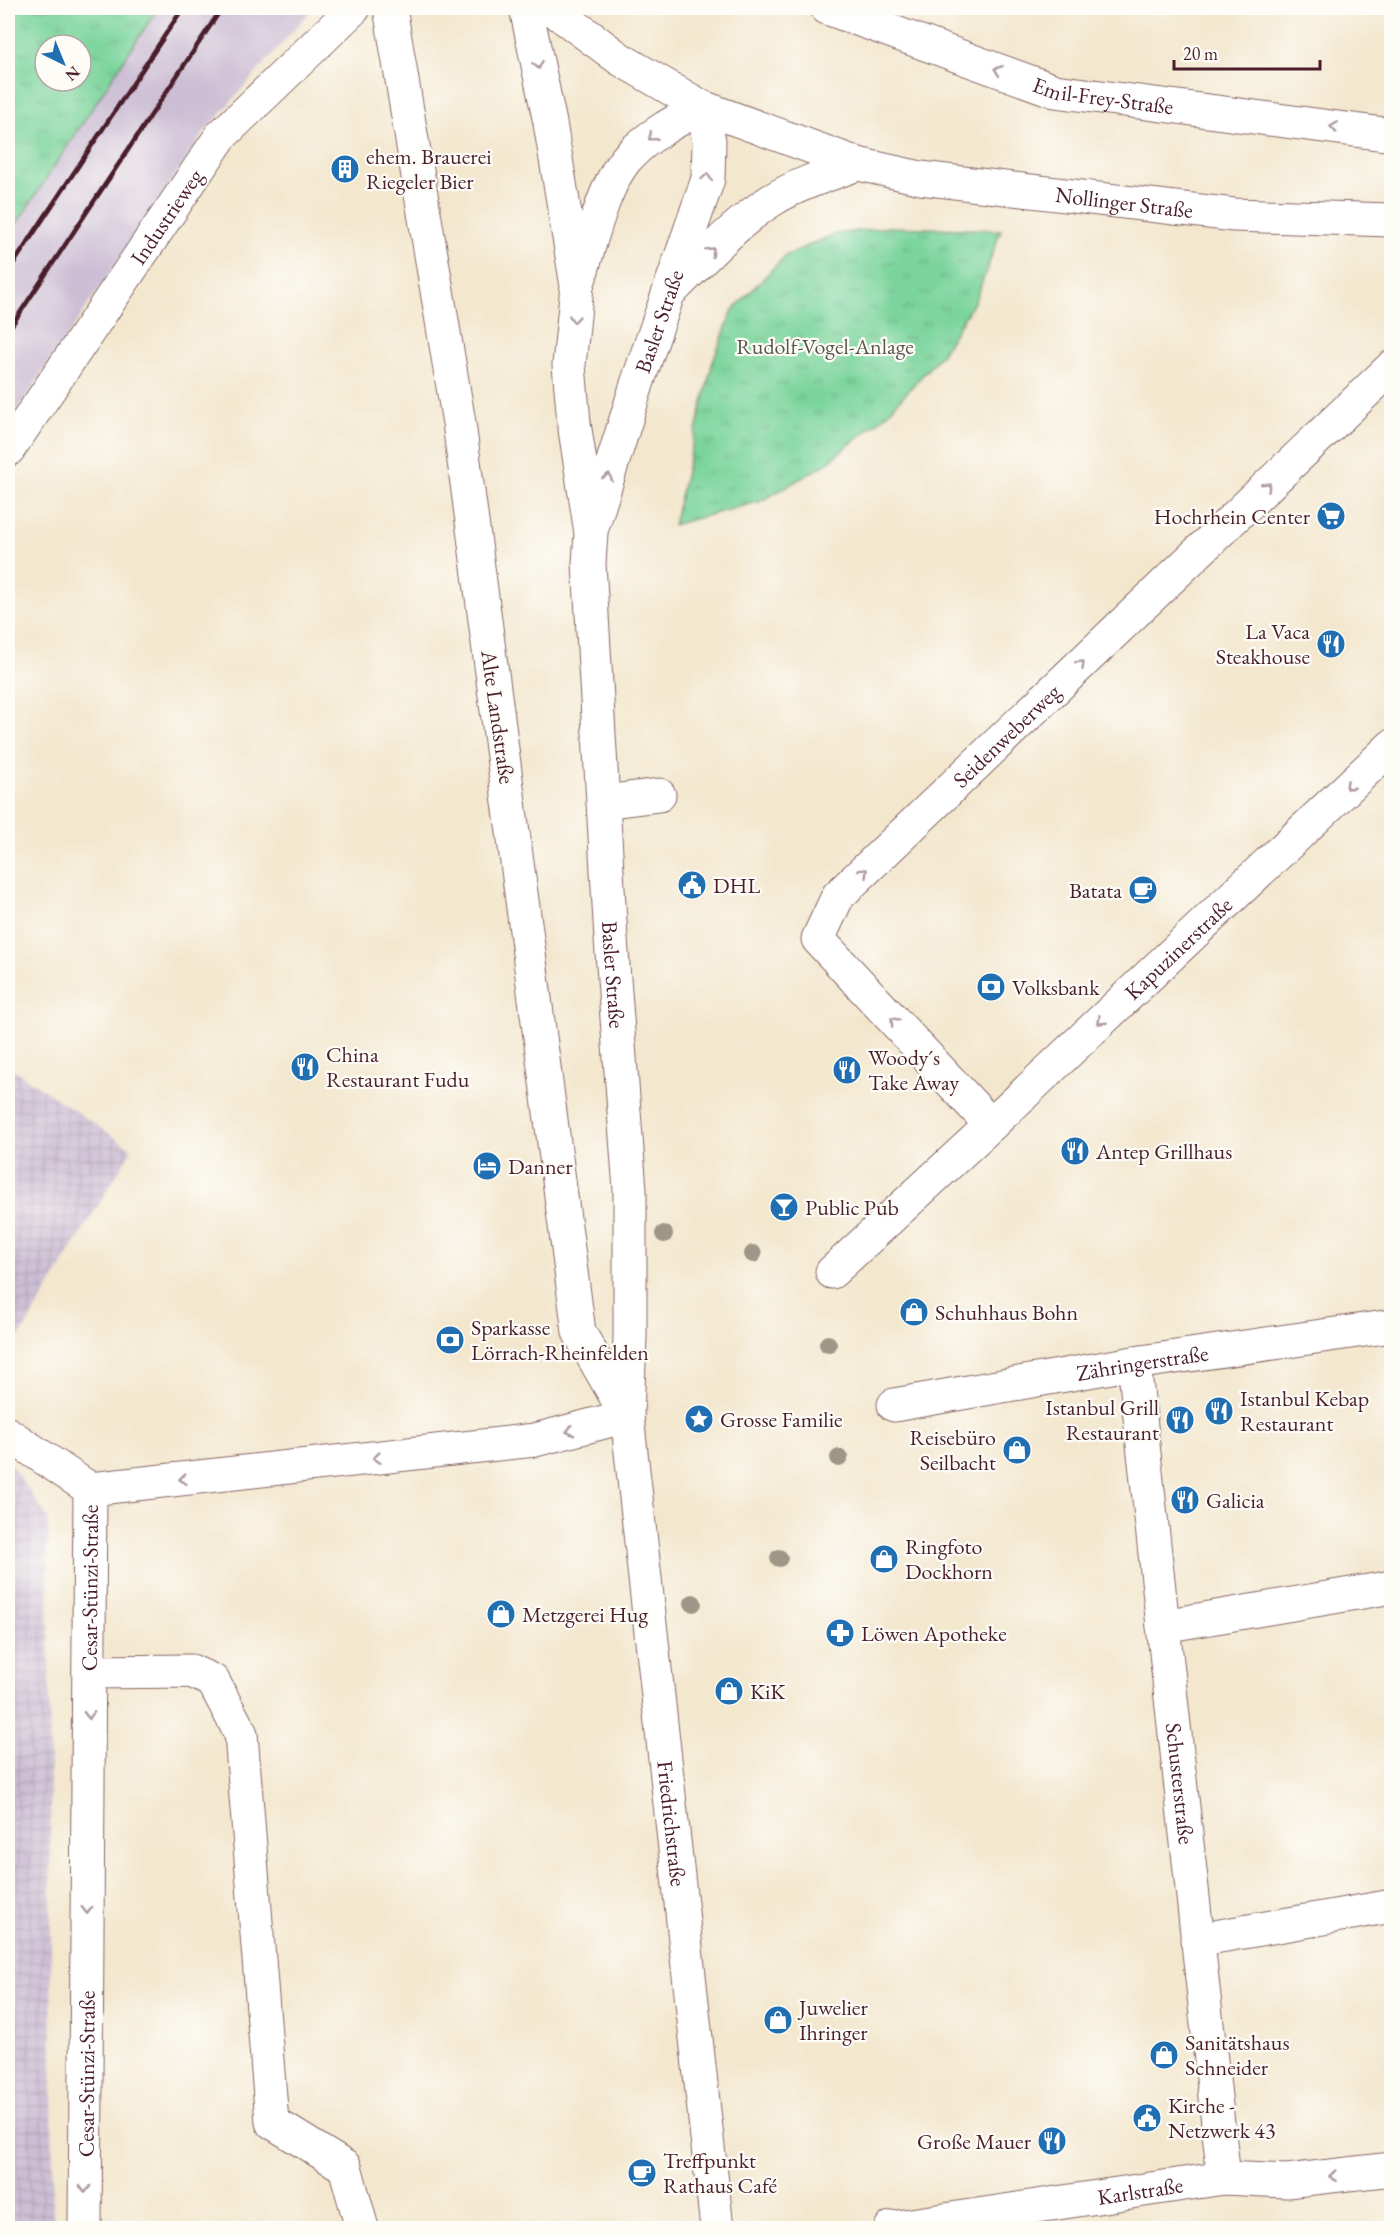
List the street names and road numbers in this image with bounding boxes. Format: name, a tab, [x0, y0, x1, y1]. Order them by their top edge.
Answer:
street label: Emil-Frey-Straße	[1029, 70, 1176, 121]
street label: Industrieweg	[123, 163, 209, 270]
street label: Nollinger Straße	[1054, 179, 1195, 225]
street label: Basler Straße	[627, 265, 690, 377]
street label: Alte Landstraße	[474, 647, 522, 786]
street label: Seidenweberweg	[946, 677, 1066, 794]
street label: Kapuzinerstraße	[1118, 890, 1238, 1006]
street label: Basler Straße	[595, 920, 632, 1030]
street label: Zähringerstraße	[1074, 1338, 1211, 1387]
street label: Cesar-Stünzi-Straße	[74, 1504, 104, 1671]
street label: Schusterstraße	[1159, 1721, 1202, 1846]
street label: Friedrichstraße	[651, 1759, 694, 1888]
street label: Cesar-Stünzi-Straße	[71, 1990, 101, 2157]
street label: Karlstraße	[1095, 2170, 1185, 2211]

